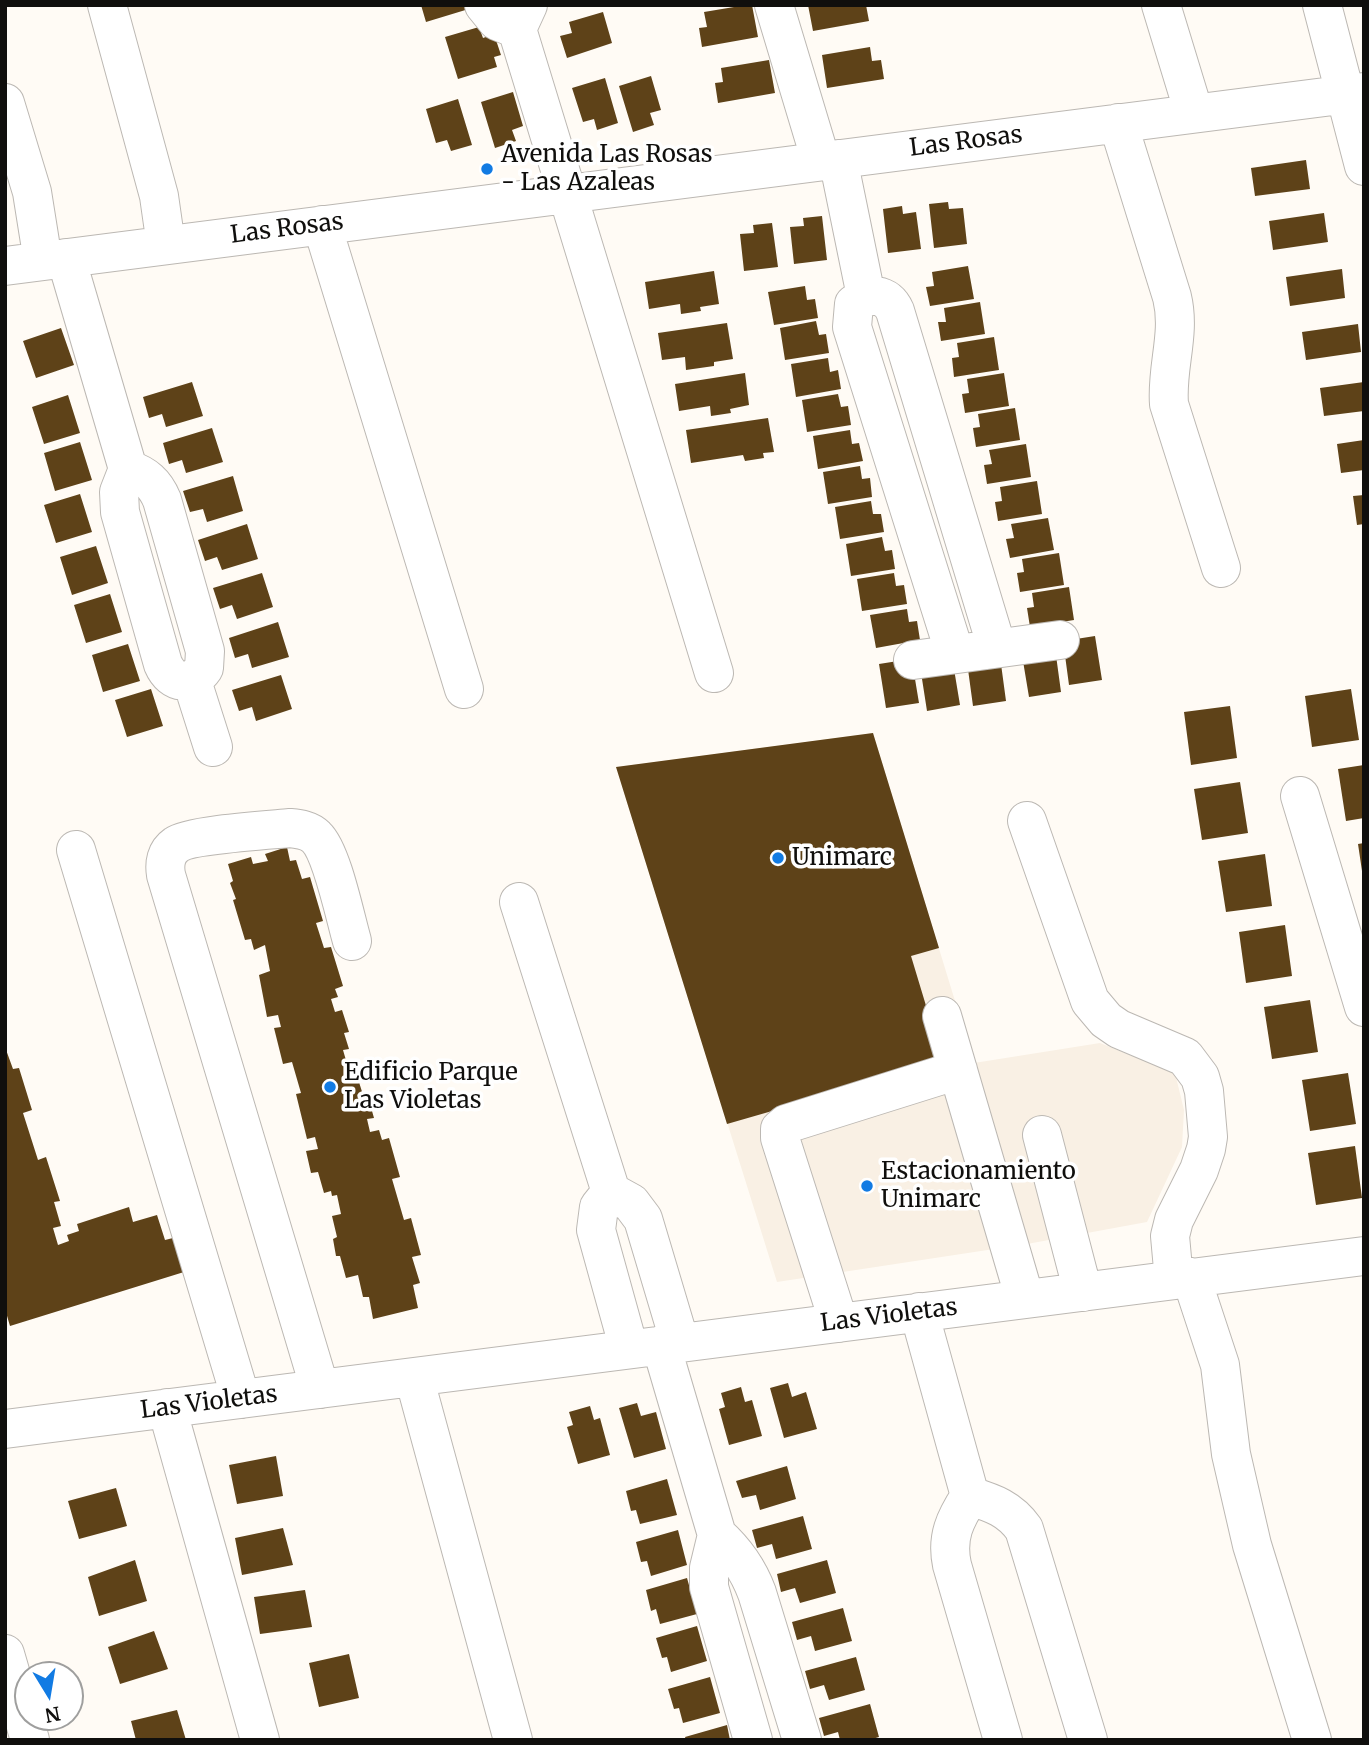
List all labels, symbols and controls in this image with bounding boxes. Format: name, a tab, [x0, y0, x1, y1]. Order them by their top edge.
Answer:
street label: Las Rosas	[908, 121, 1024, 163]
place label: Avenida Las Rosas - Las Azaleas	[501, 141, 713, 197]
marker: Avenida Las Rosas - Las Azaleas	[479, 161, 495, 177]
street label: Las Rosas	[229, 208, 345, 250]
place label: Unimarc	[792, 844, 892, 872]
marker: Unimarc	[770, 850, 786, 866]
place label: Edificio Parque Las Violetas	[344, 1059, 518, 1115]
marker: Edificio Parque Las Violetas	[322, 1079, 338, 1095]
place label: Estacionamiento Unimarc	[881, 1158, 1076, 1214]
marker: Estacionamiento Unimarc	[859, 1178, 875, 1194]
street label: Las Violetas	[819, 1293, 959, 1339]
street label: Las Violetas	[139, 1380, 279, 1426]
north arrow	[14, 1661, 84, 1731]
text: N	[43, 1701, 62, 1728]

